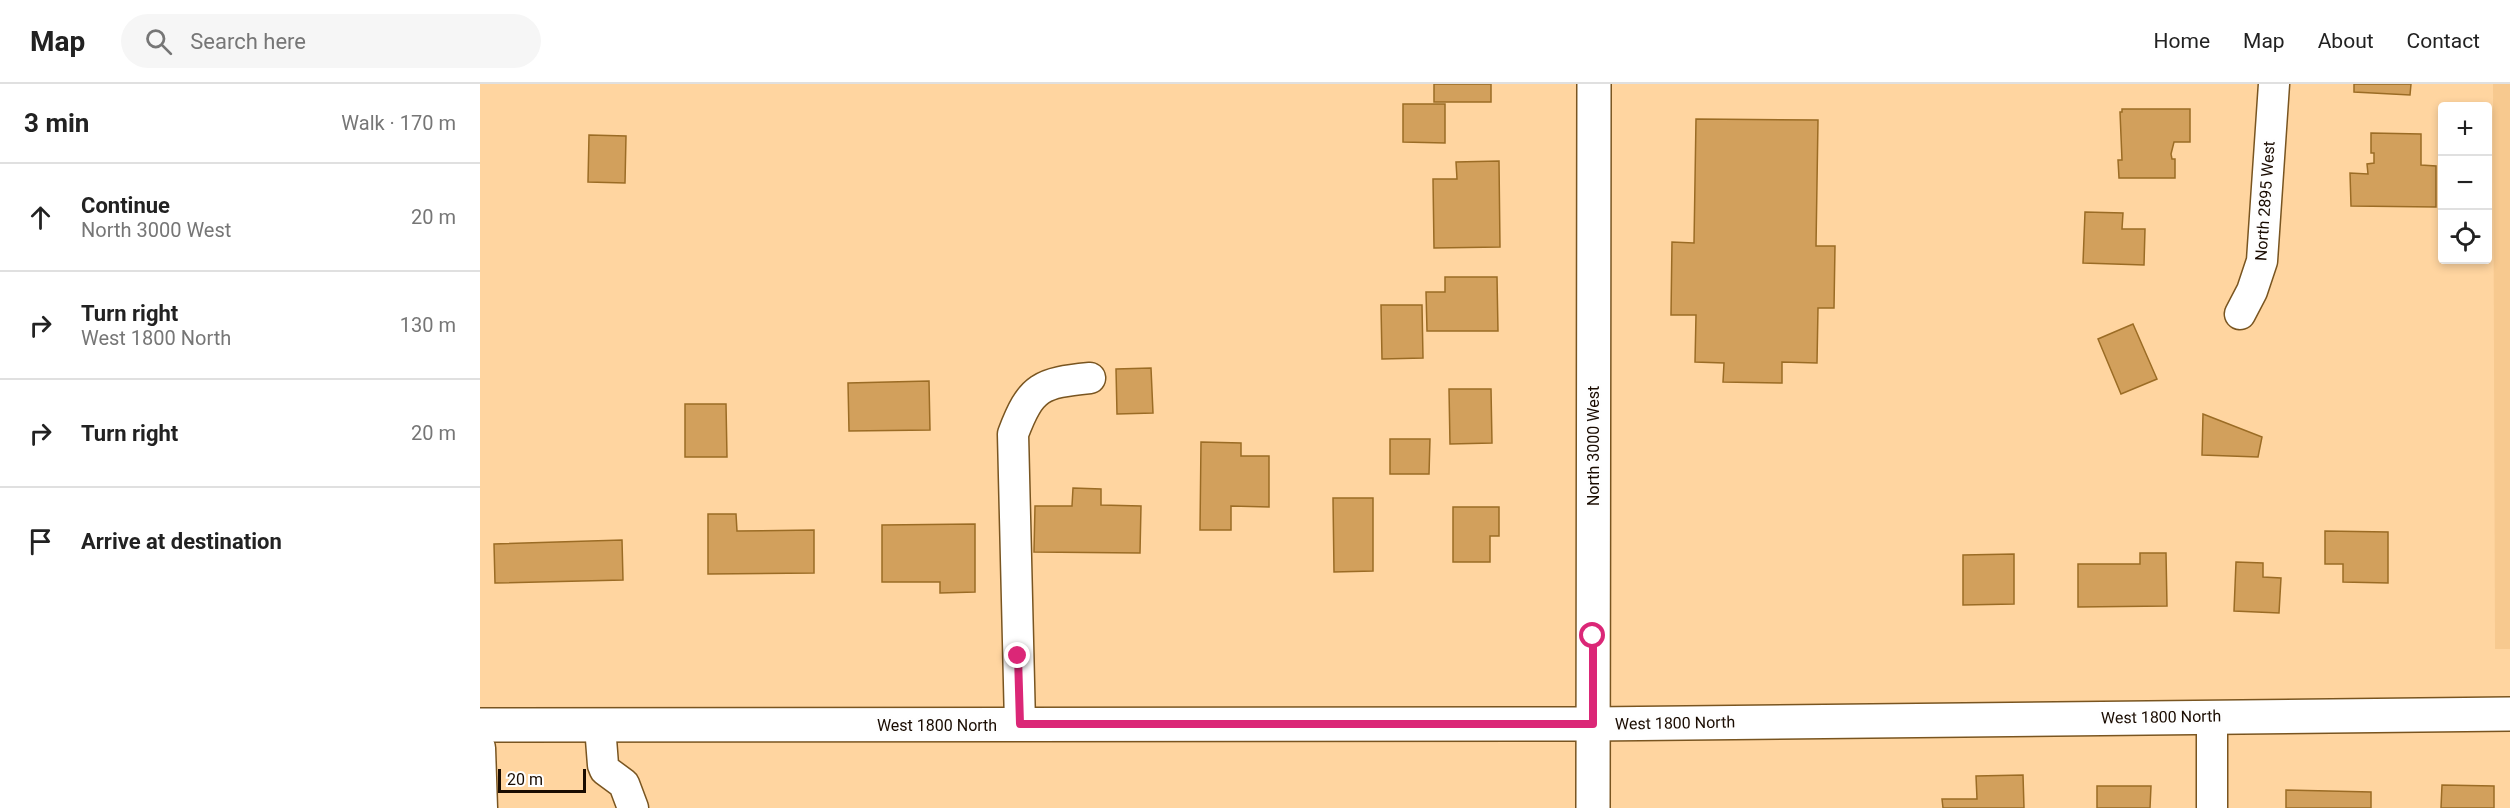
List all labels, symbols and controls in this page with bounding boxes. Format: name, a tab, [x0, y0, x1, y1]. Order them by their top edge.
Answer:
search box	[121, 14, 541, 68]
text: Map	[30, 25, 85, 58]
icon: search	[142, 25, 175, 58]
text: Search here	[190, 29, 306, 54]
text: Home	[2154, 29, 2210, 53]
text: Map	[2243, 29, 2285, 53]
text: About	[2318, 29, 2374, 53]
text: Contact	[2407, 29, 2480, 53]
map controls	[2438, 102, 2492, 264]
button: +	[2438, 102, 2492, 156]
text: 3 min	[24, 108, 89, 138]
text: Walk · 170 m	[341, 111, 456, 135]
street label: North 2895 West	[2251, 140, 2279, 262]
button: −	[2438, 156, 2492, 210]
text: Continue	[81, 193, 170, 218]
icon: ahead	[24, 201, 57, 234]
text: 20 m	[411, 205, 456, 229]
button: locate	[2438, 210, 2492, 264]
text: North 3000 West	[81, 218, 231, 242]
text: Turn right	[81, 301, 178, 326]
icon: right	[24, 309, 57, 342]
text: 130 m	[400, 313, 456, 337]
text: West 1800 North	[81, 326, 231, 350]
street label: North 3000 West	[1584, 386, 1603, 506]
icon: right	[24, 417, 57, 450]
text: Turn right	[81, 421, 178, 446]
text: 20 m	[411, 421, 456, 445]
icon: arrive	[24, 525, 57, 558]
text: Arrive at destination	[81, 529, 282, 554]
route start	[1579, 622, 1605, 648]
route end	[1004, 642, 1030, 668]
street label: West 1800 North	[2101, 706, 2221, 728]
street label: West 1800 North	[1615, 712, 1735, 734]
street label: West 1800 North	[877, 716, 997, 735]
scale bar	[498, 766, 586, 794]
text: 20 m	[507, 770, 543, 789]

